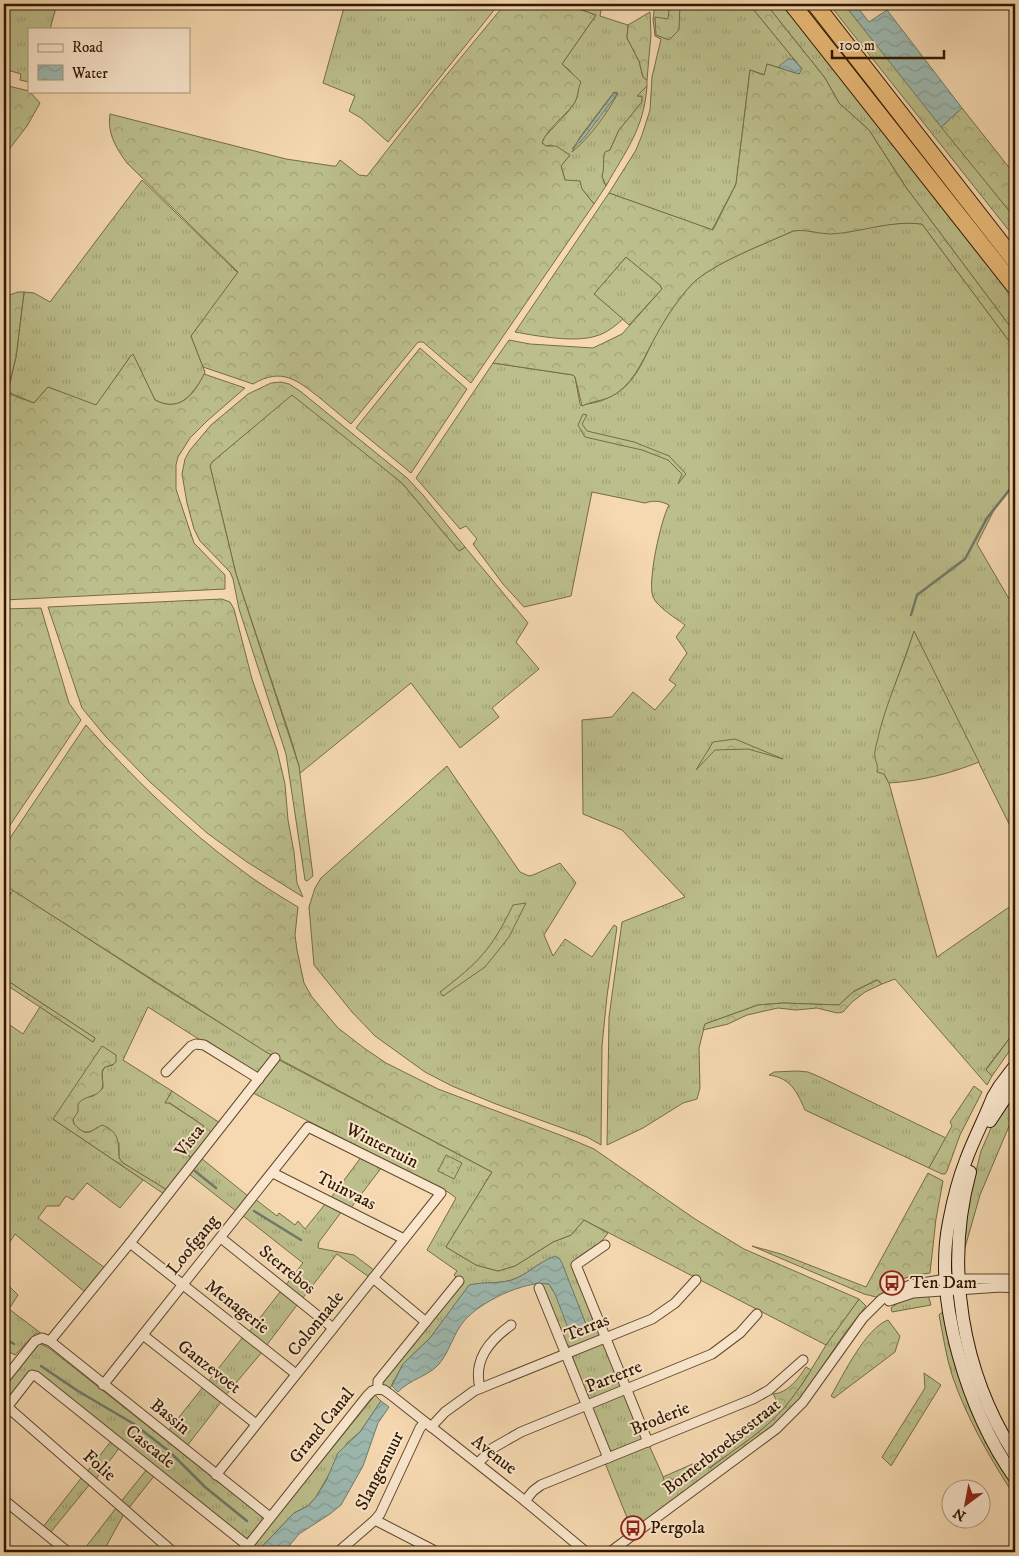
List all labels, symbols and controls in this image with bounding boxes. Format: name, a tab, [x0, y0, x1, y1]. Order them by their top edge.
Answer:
legend	[28, 28, 190, 92]
scale bar	[832, 28, 944, 60]
text: 100 m	[839, 36, 875, 55]
text: Road	[72, 38, 104, 57]
text: Water	[71, 64, 108, 83]
street label: Wintertuin	[341, 1118, 423, 1174]
street label: Vista	[170, 1120, 210, 1162]
street label: Tuinvaas	[312, 1167, 380, 1215]
street label: Loofgang	[162, 1210, 224, 1279]
street label: Sterrebos	[254, 1240, 320, 1300]
bus stop icon: Ten Dam	[879, 1270, 905, 1296]
place label: Ten Dam	[910, 1272, 977, 1294]
street label: Menagerie	[200, 1275, 274, 1339]
street label: Colonnade	[283, 1287, 349, 1361]
street label: Terras	[561, 1309, 613, 1347]
street label: Ganzevoet	[173, 1335, 245, 1399]
street label: Parterre	[583, 1356, 645, 1398]
street label: Grand Canal	[285, 1383, 360, 1468]
street label: Bassin	[146, 1394, 195, 1440]
street label: Bornerbroeksestraat	[659, 1394, 785, 1500]
street label: Broderie	[627, 1397, 693, 1441]
street label: Cascade	[121, 1420, 179, 1474]
street label: Slangemuur	[351, 1428, 409, 1514]
street label: Avenue	[467, 1430, 521, 1480]
street label: Folie	[78, 1446, 120, 1486]
north arrow	[942, 1478, 992, 1528]
text: N	[950, 1503, 969, 1525]
bus stop icon: Pergola	[620, 1515, 646, 1541]
place label: Pergola	[650, 1517, 705, 1539]

